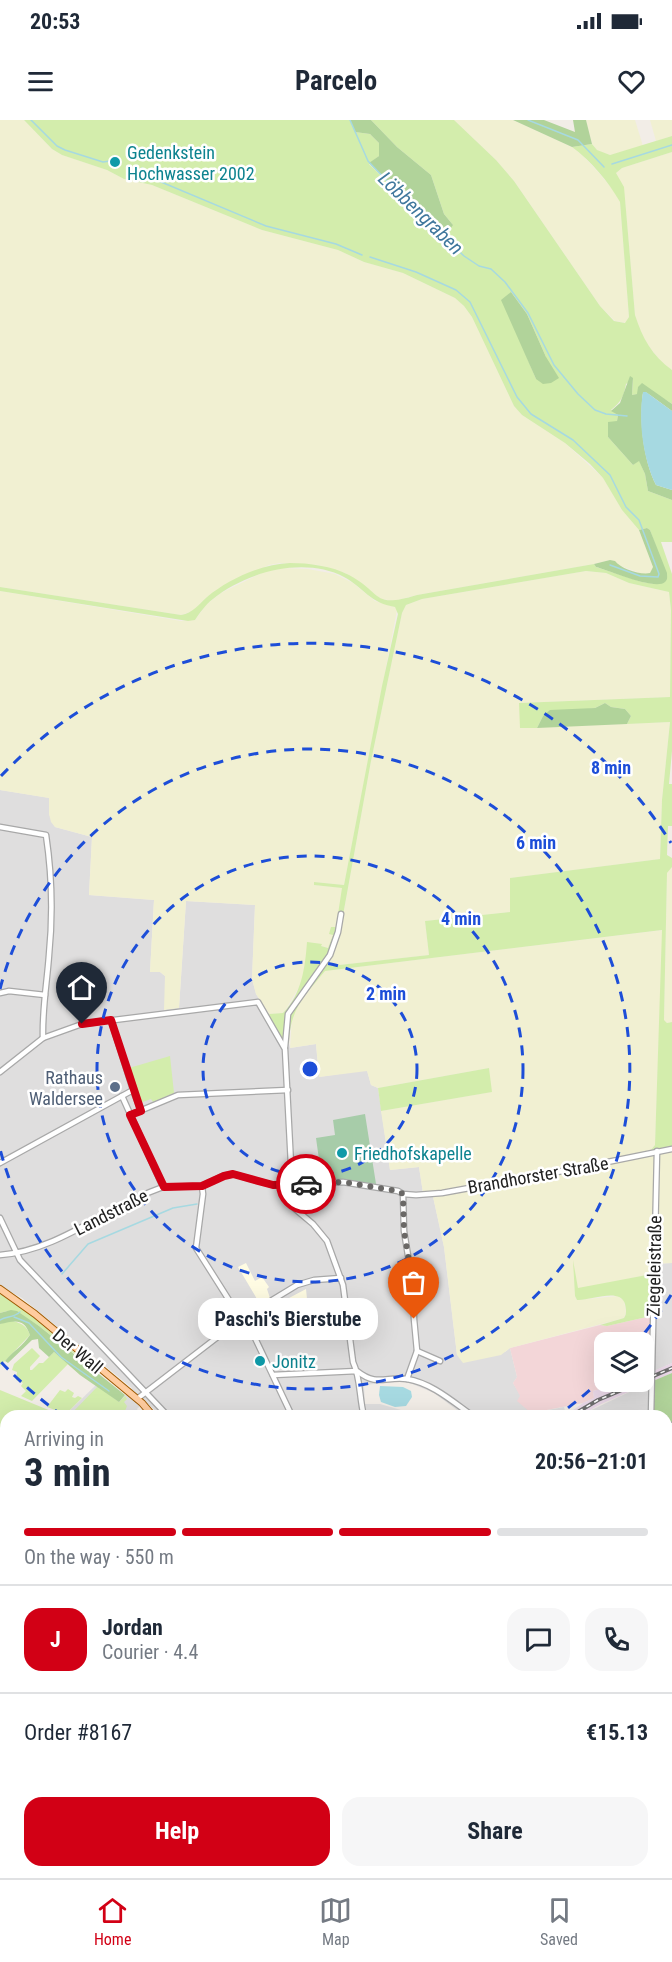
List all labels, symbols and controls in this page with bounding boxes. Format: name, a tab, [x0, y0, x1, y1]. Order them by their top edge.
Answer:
text: 20:53	[30, 9, 81, 34]
icon: menu	[24, 65, 57, 98]
text: Parcelo	[295, 65, 377, 97]
icon: heart	[615, 65, 648, 98]
place label: Gedenkstein Hochwasser 2002	[127, 142, 255, 184]
marker: Gedenkstein Hochwasser 2002	[108, 155, 122, 169]
water label: Löbbengraben	[373, 166, 469, 260]
text: 8 min	[591, 757, 631, 778]
text: 6 min	[516, 832, 556, 853]
text: 4 min	[441, 908, 481, 929]
pin	[56, 962, 107, 1024]
icon: home	[65, 971, 98, 1004]
text: 2 min	[366, 983, 406, 1004]
centre of rings	[300, 1059, 320, 1079]
place label: Rathaus Waldersee	[29, 1067, 103, 1109]
marker: Rathaus Waldersee	[108, 1080, 122, 1094]
place label: Friedhofskapelle	[354, 1143, 472, 1164]
marker: Friedhofskapelle	[335, 1146, 349, 1160]
street label: Brandhorster Straße	[466, 1152, 610, 1198]
courier	[276, 1154, 336, 1214]
icon: car	[290, 1168, 323, 1201]
street label: Landstraße	[71, 1184, 151, 1240]
street label: Ziegeleistraße	[643, 1215, 665, 1317]
pin	[388, 1257, 439, 1319]
icon: bag	[397, 1266, 430, 1299]
callout: Paschi's Bierstube	[198, 1298, 378, 1340]
text: Paschi's Bierstube	[215, 1307, 361, 1331]
street label: Der Wall	[49, 1324, 107, 1378]
map controls	[594, 1332, 654, 1392]
button: layers	[594, 1332, 654, 1392]
place label: Jonitz	[272, 1351, 316, 1372]
marker: Jonitz	[253, 1354, 267, 1368]
text: Arriving in	[24, 1427, 104, 1451]
text: 20:56–21:01	[535, 1449, 648, 1474]
text: 3 min	[24, 1450, 111, 1496]
text: On the way · 550 m	[24, 1545, 174, 1569]
button: chat	[507, 1608, 570, 1671]
button: phone	[585, 1608, 648, 1671]
text: Jordan	[102, 1615, 163, 1640]
text: J	[50, 1627, 61, 1652]
text: Courier · 4.4	[102, 1640, 198, 1664]
text: Order #8167	[24, 1720, 132, 1745]
text: €15.13	[586, 1720, 648, 1745]
button: Help	[24, 1797, 330, 1866]
button: Share	[342, 1797, 648, 1866]
tab: Home	[94, 1894, 131, 1949]
tab: Map	[319, 1894, 352, 1949]
tab: Saved	[540, 1894, 578, 1949]

